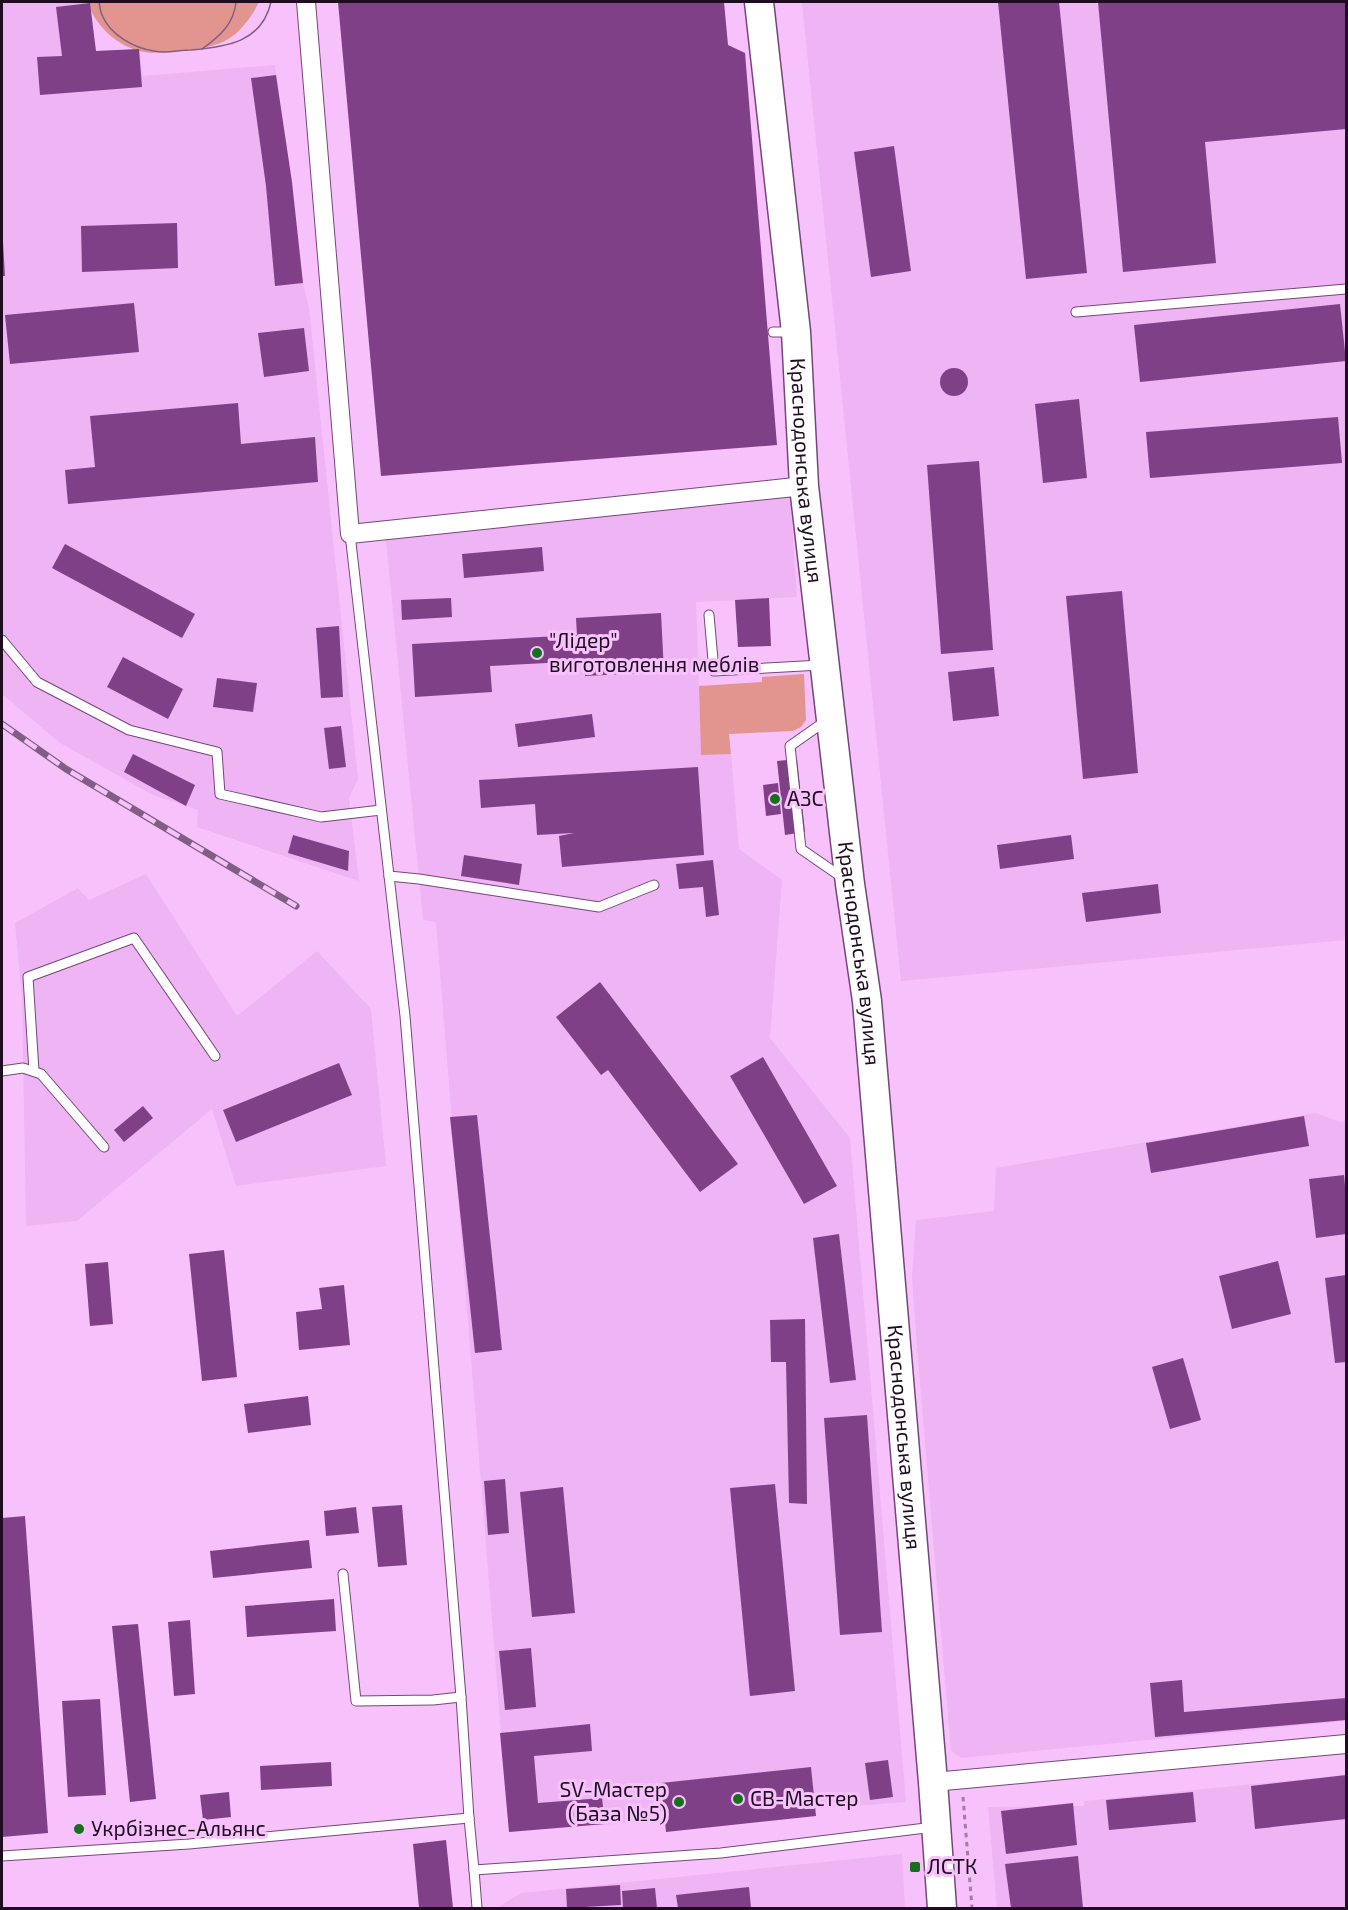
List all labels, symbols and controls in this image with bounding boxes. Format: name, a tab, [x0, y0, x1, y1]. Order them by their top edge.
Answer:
street label: Краснодонська вулиця	[786, 357, 829, 584]
place label: "Лідер" виготовлення меблів	[549, 627, 759, 676]
marker: "Лідер" виготовлення меблів	[530, 646, 544, 660]
place label: АЗС	[787, 785, 824, 810]
marker: АЗС	[768, 792, 782, 806]
street label: Краснодонська вулиця	[834, 840, 886, 1067]
street label: Краснодонська вулиця	[883, 1324, 927, 1551]
place label: SV-Мастер (База №5)	[559, 1776, 667, 1825]
place label: СВ-Мастер	[750, 1785, 858, 1810]
marker: СВ-Мастер	[731, 1792, 745, 1806]
marker: SV-Мастер (База №5)	[672, 1795, 686, 1809]
place label: Укрбiзнес-Альянс	[91, 1815, 266, 1840]
marker: Укрбiзнес-Альянс	[72, 1822, 86, 1836]
place label: ЛСТК	[927, 1853, 977, 1878]
marker: ЛСТК	[908, 1860, 922, 1874]

